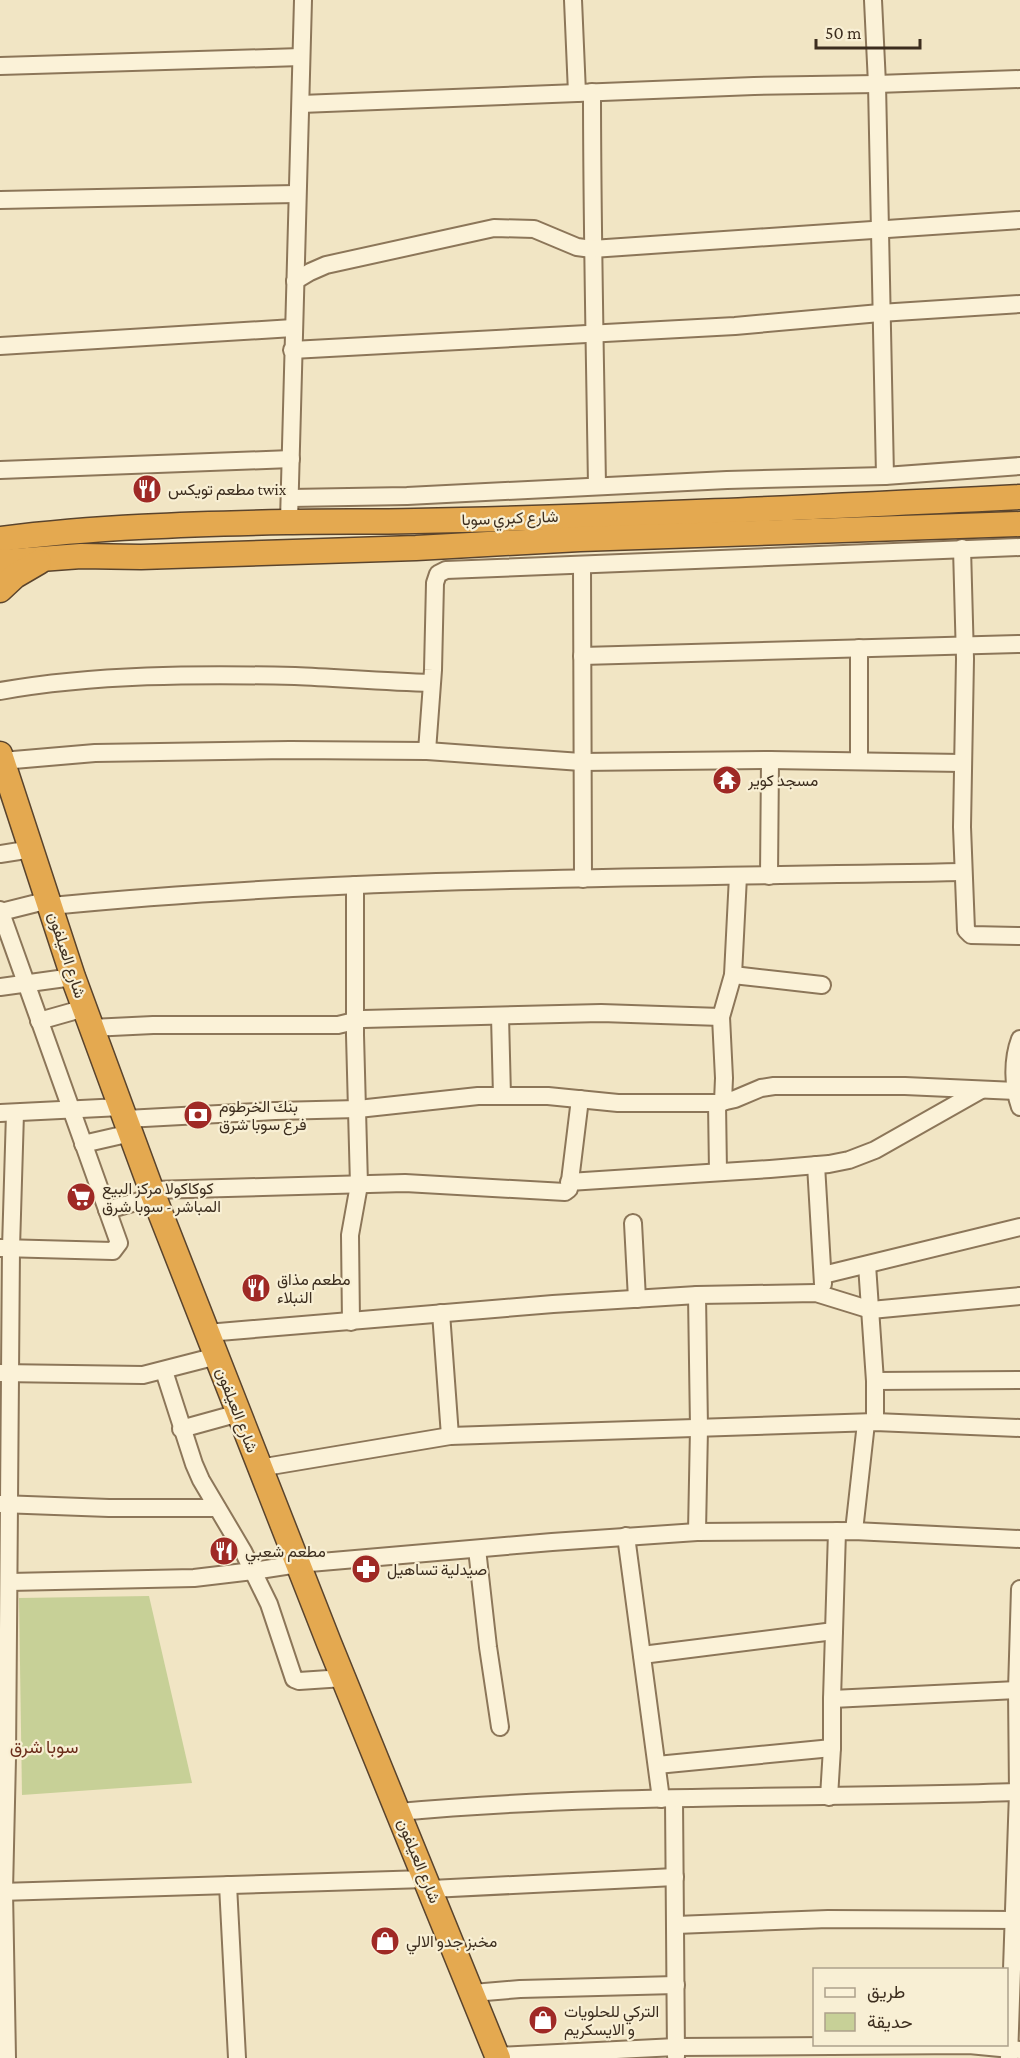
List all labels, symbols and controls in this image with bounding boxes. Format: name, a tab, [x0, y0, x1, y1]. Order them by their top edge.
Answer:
scale bar	[816, 12, 920, 50]
text: 50 m	[825, 23, 862, 43]
restaurant icon: مطعم تويكس twix	[131, 473, 163, 505]
place label: مطعم تويكس twix	[168, 481, 287, 500]
street label: شارع كبري سوبا	[461, 508, 559, 533]
temple icon: مسجد كوير	[711, 764, 743, 796]
place label: مسجد كوير	[747, 772, 818, 791]
street label: شارع العيلفون	[42, 910, 89, 1001]
place label: بنك الخرطوم فرع سوبا شرق	[219, 1098, 306, 1136]
bank icon: بنك الخرطوم فرع سوبا شرق	[182, 1099, 214, 1131]
place label: كوكاكولا مركز البيع المباشر - سوبا شرق	[102, 1180, 221, 1217]
supermarket icon: كوكاكولا مركز البيع المباشر - سوبا شرق	[65, 1181, 97, 1213]
place label: مطعم مذاق النبلاء	[277, 1271, 350, 1307]
restaurant icon: مطعم مذاق النبلاء	[240, 1272, 272, 1304]
street label: شارع العيلفون	[210, 1365, 261, 1456]
restaurant icon: مطعم شعبي	[208, 1535, 240, 1567]
place label: مطعم شعبي	[245, 1543, 326, 1565]
pharmacy icon: صيدلية تساهيل	[350, 1553, 382, 1585]
place label: صيدلية تساهيل	[387, 1561, 487, 1580]
district label: سوبا شرق	[10, 1737, 78, 1758]
street label: شارع العيلفون	[392, 1816, 444, 1907]
shop icon: مخبز جدو الالي	[369, 1925, 401, 1957]
place label: مخبز جدو الالي	[406, 1933, 497, 1955]
legend	[813, 1968, 1008, 2046]
text: طريق	[867, 1982, 905, 2003]
place label: التركي للحلويات و الايسكريم	[564, 2003, 659, 2040]
shop icon: التركي للحلويات و الايسكريم	[527, 2004, 559, 2036]
text: حديقة	[867, 2012, 913, 2032]

